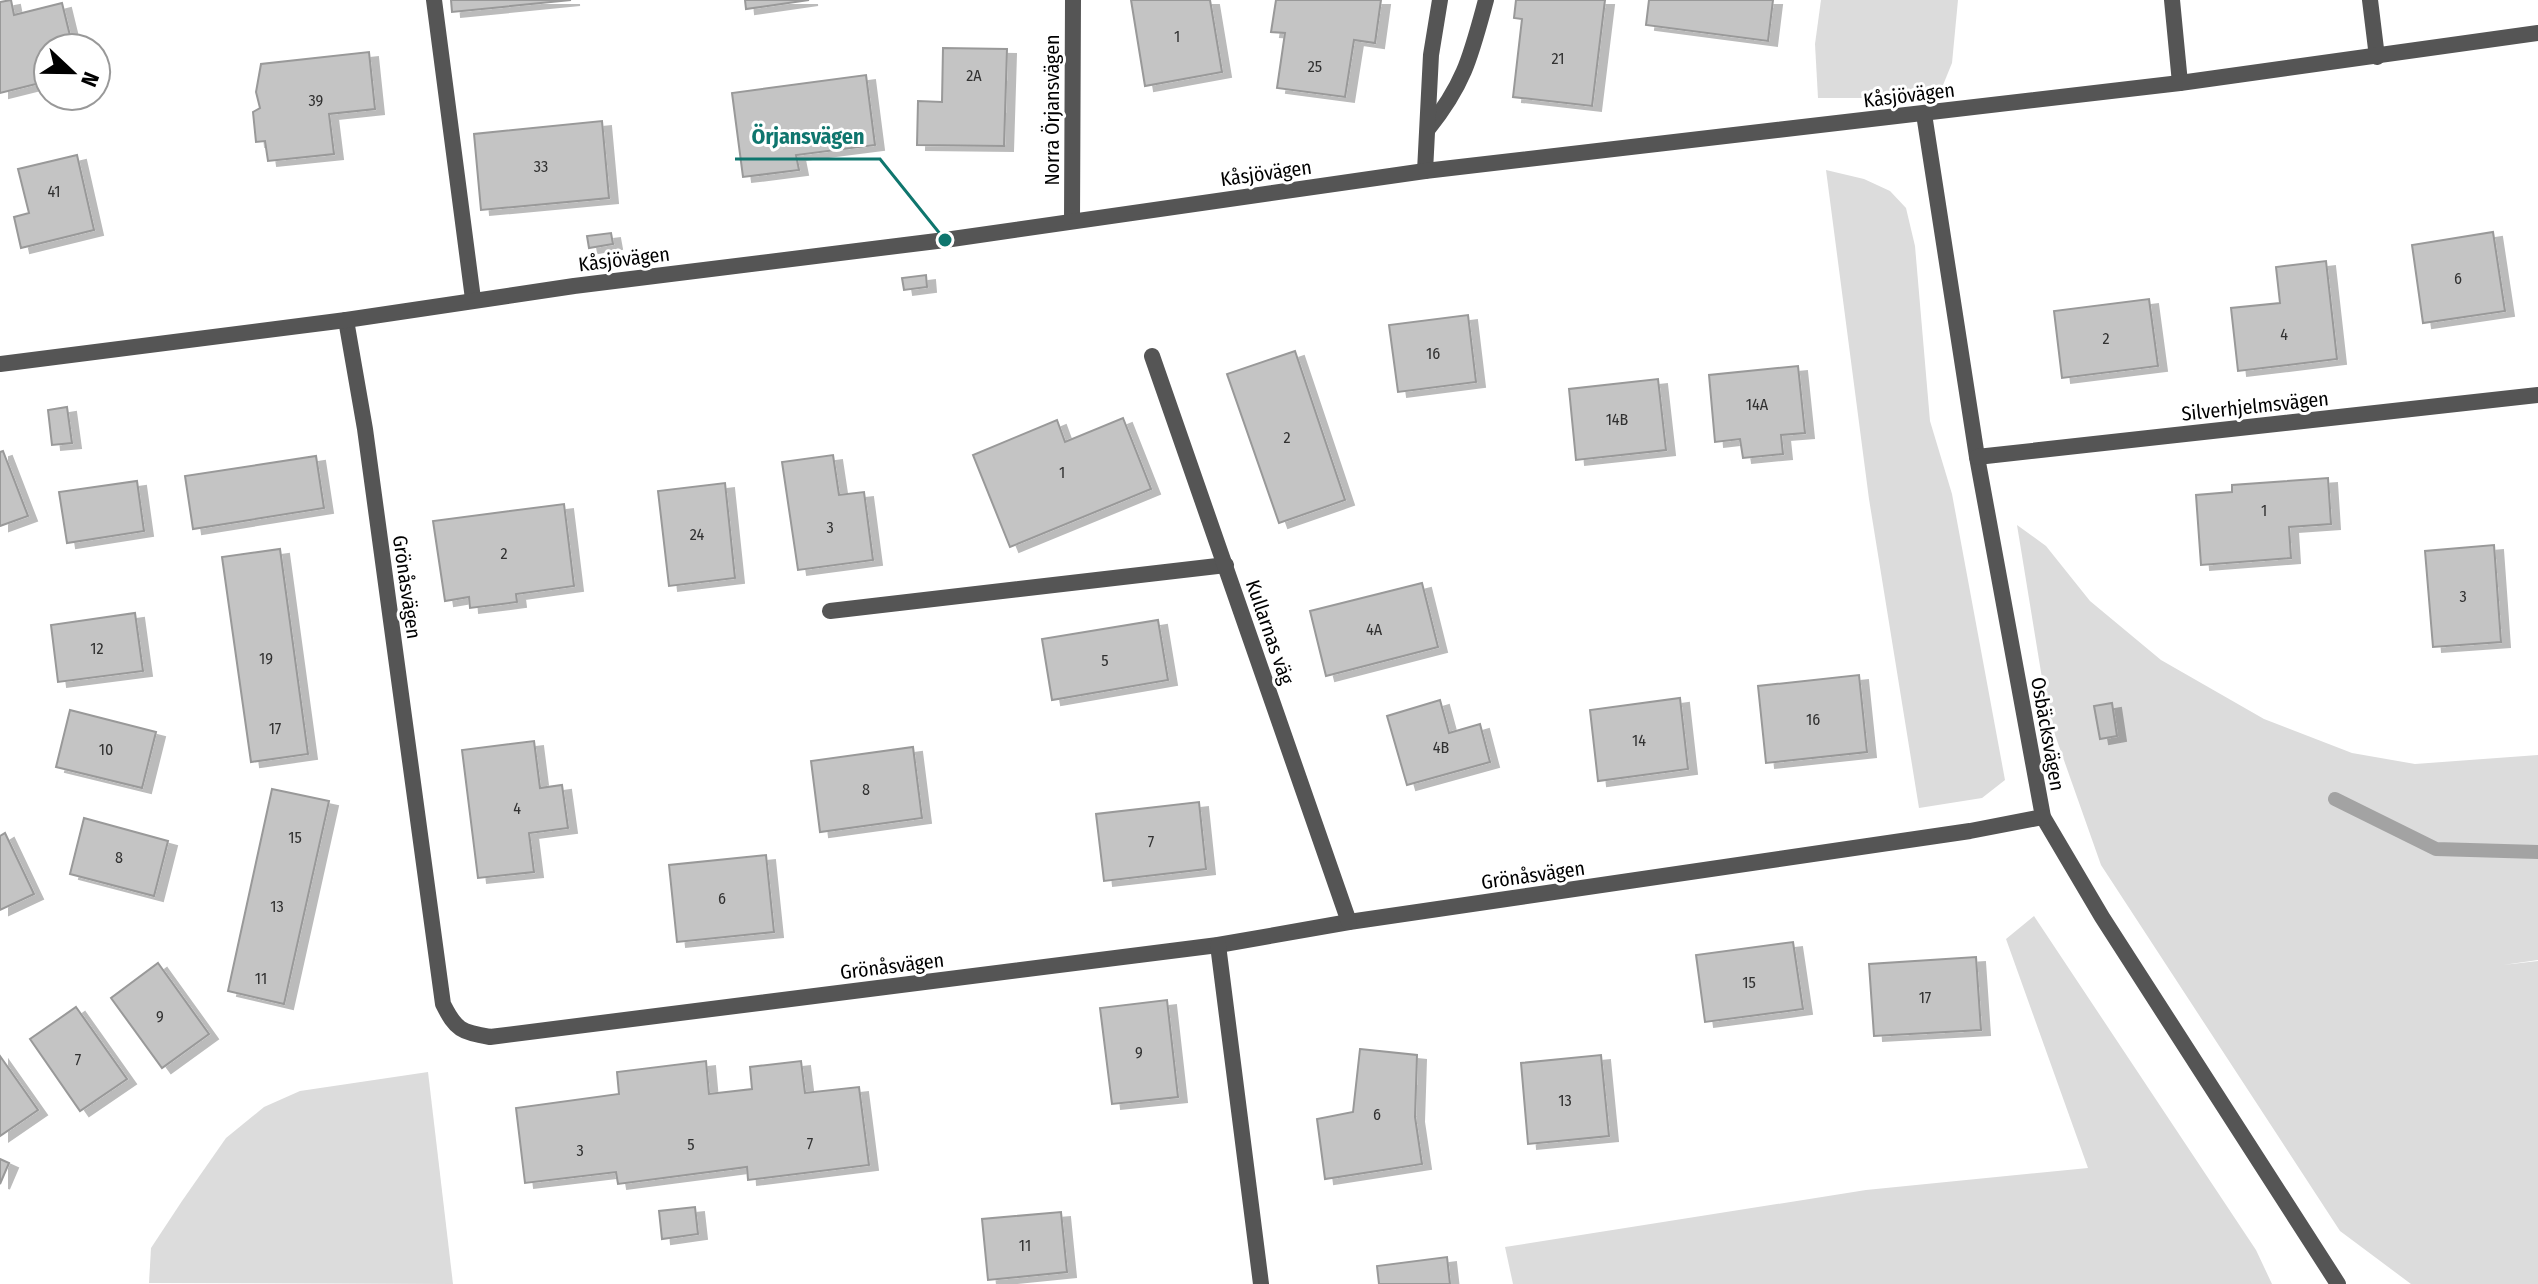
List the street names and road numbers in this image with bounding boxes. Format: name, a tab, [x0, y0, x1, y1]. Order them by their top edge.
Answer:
street label: Norra Örjansvägen	[1040, 34, 1064, 186]
street label: Kåsjövägen	[1862, 77, 1956, 113]
street label: Kåsjövägen	[1219, 155, 1313, 191]
street label: Kåsjövägen	[577, 241, 671, 277]
street label: Silverhjelmsvägen	[2180, 386, 2330, 426]
street label: Grönåsvägen	[388, 534, 426, 640]
street label: Kullarnas väg	[1241, 576, 1299, 688]
street label: Osbäcksvägen	[2026, 675, 2070, 793]
street label: Grönåsvägen	[1480, 856, 1586, 894]
street label: Grönåsvägen	[839, 948, 945, 984]

